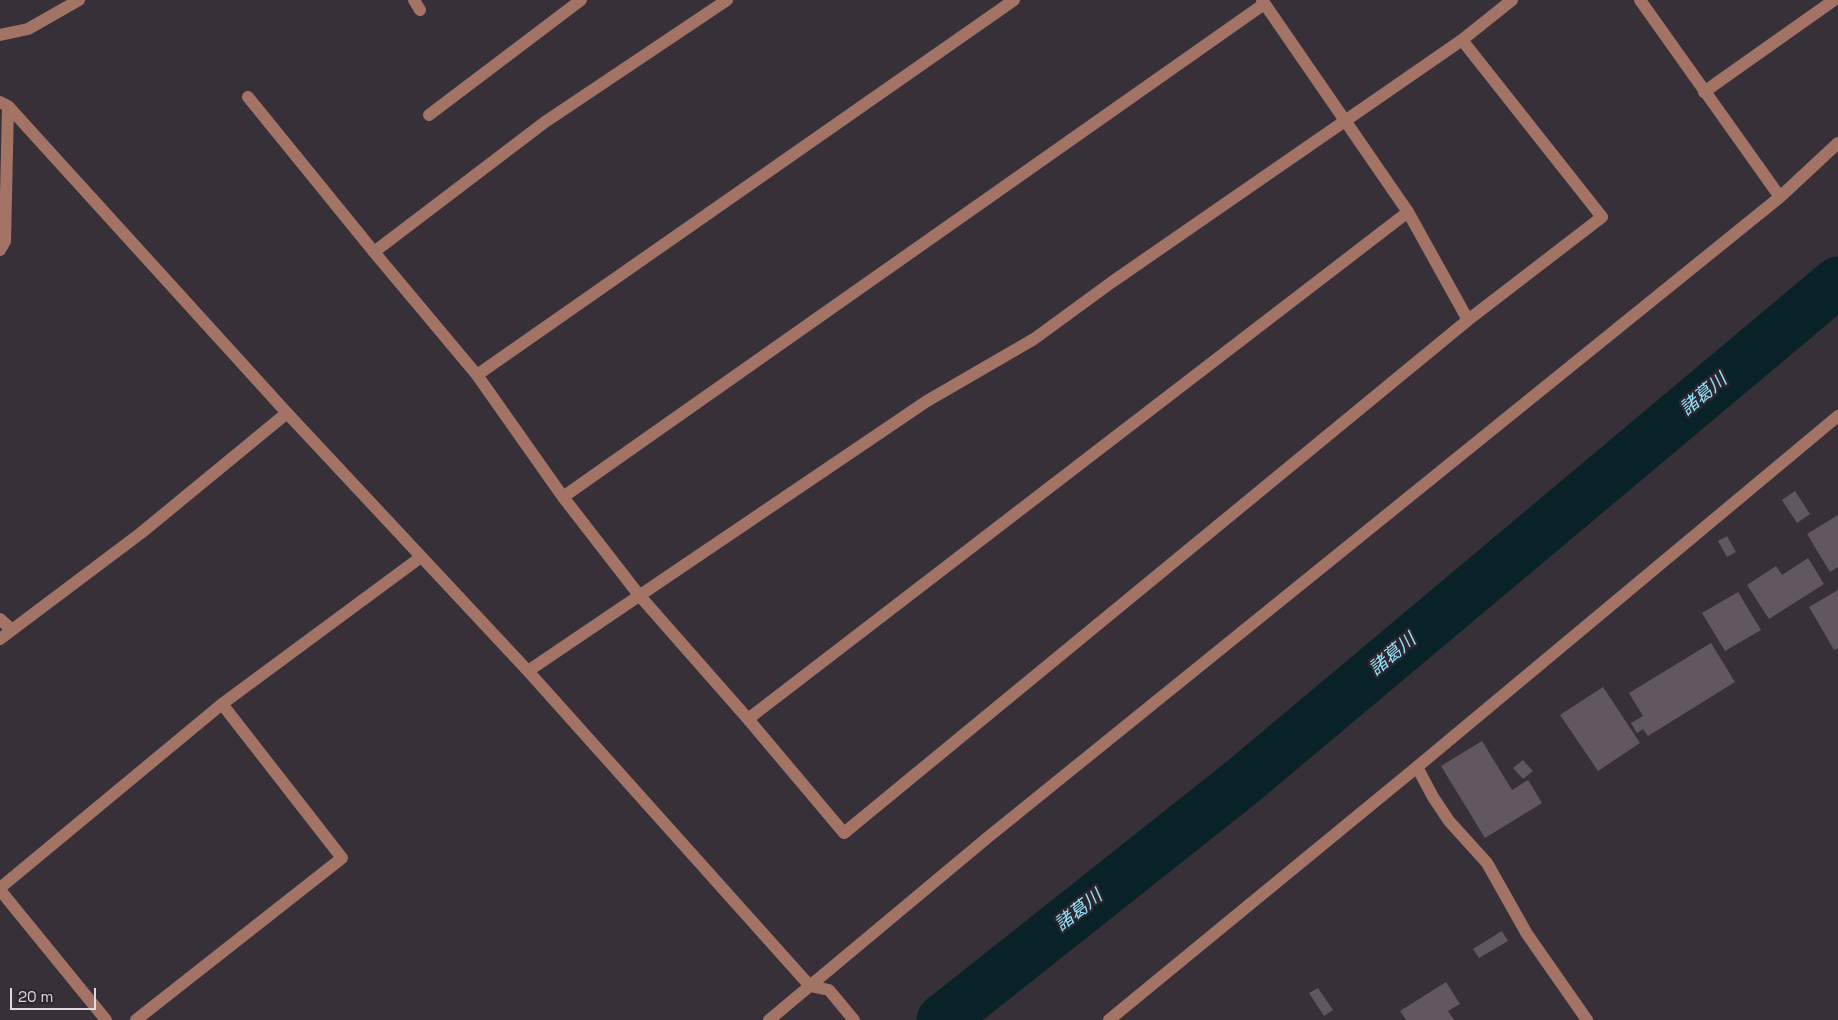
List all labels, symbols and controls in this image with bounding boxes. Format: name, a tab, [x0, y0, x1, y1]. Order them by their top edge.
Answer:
water label: 諸葛川	[1676, 369, 1732, 421]
water label: 諸葛川	[1365, 629, 1421, 681]
water label: 諸葛川	[1051, 886, 1107, 936]
scale bar	[12, 978, 99, 1010]
text: 20 m	[18, 987, 53, 1006]

